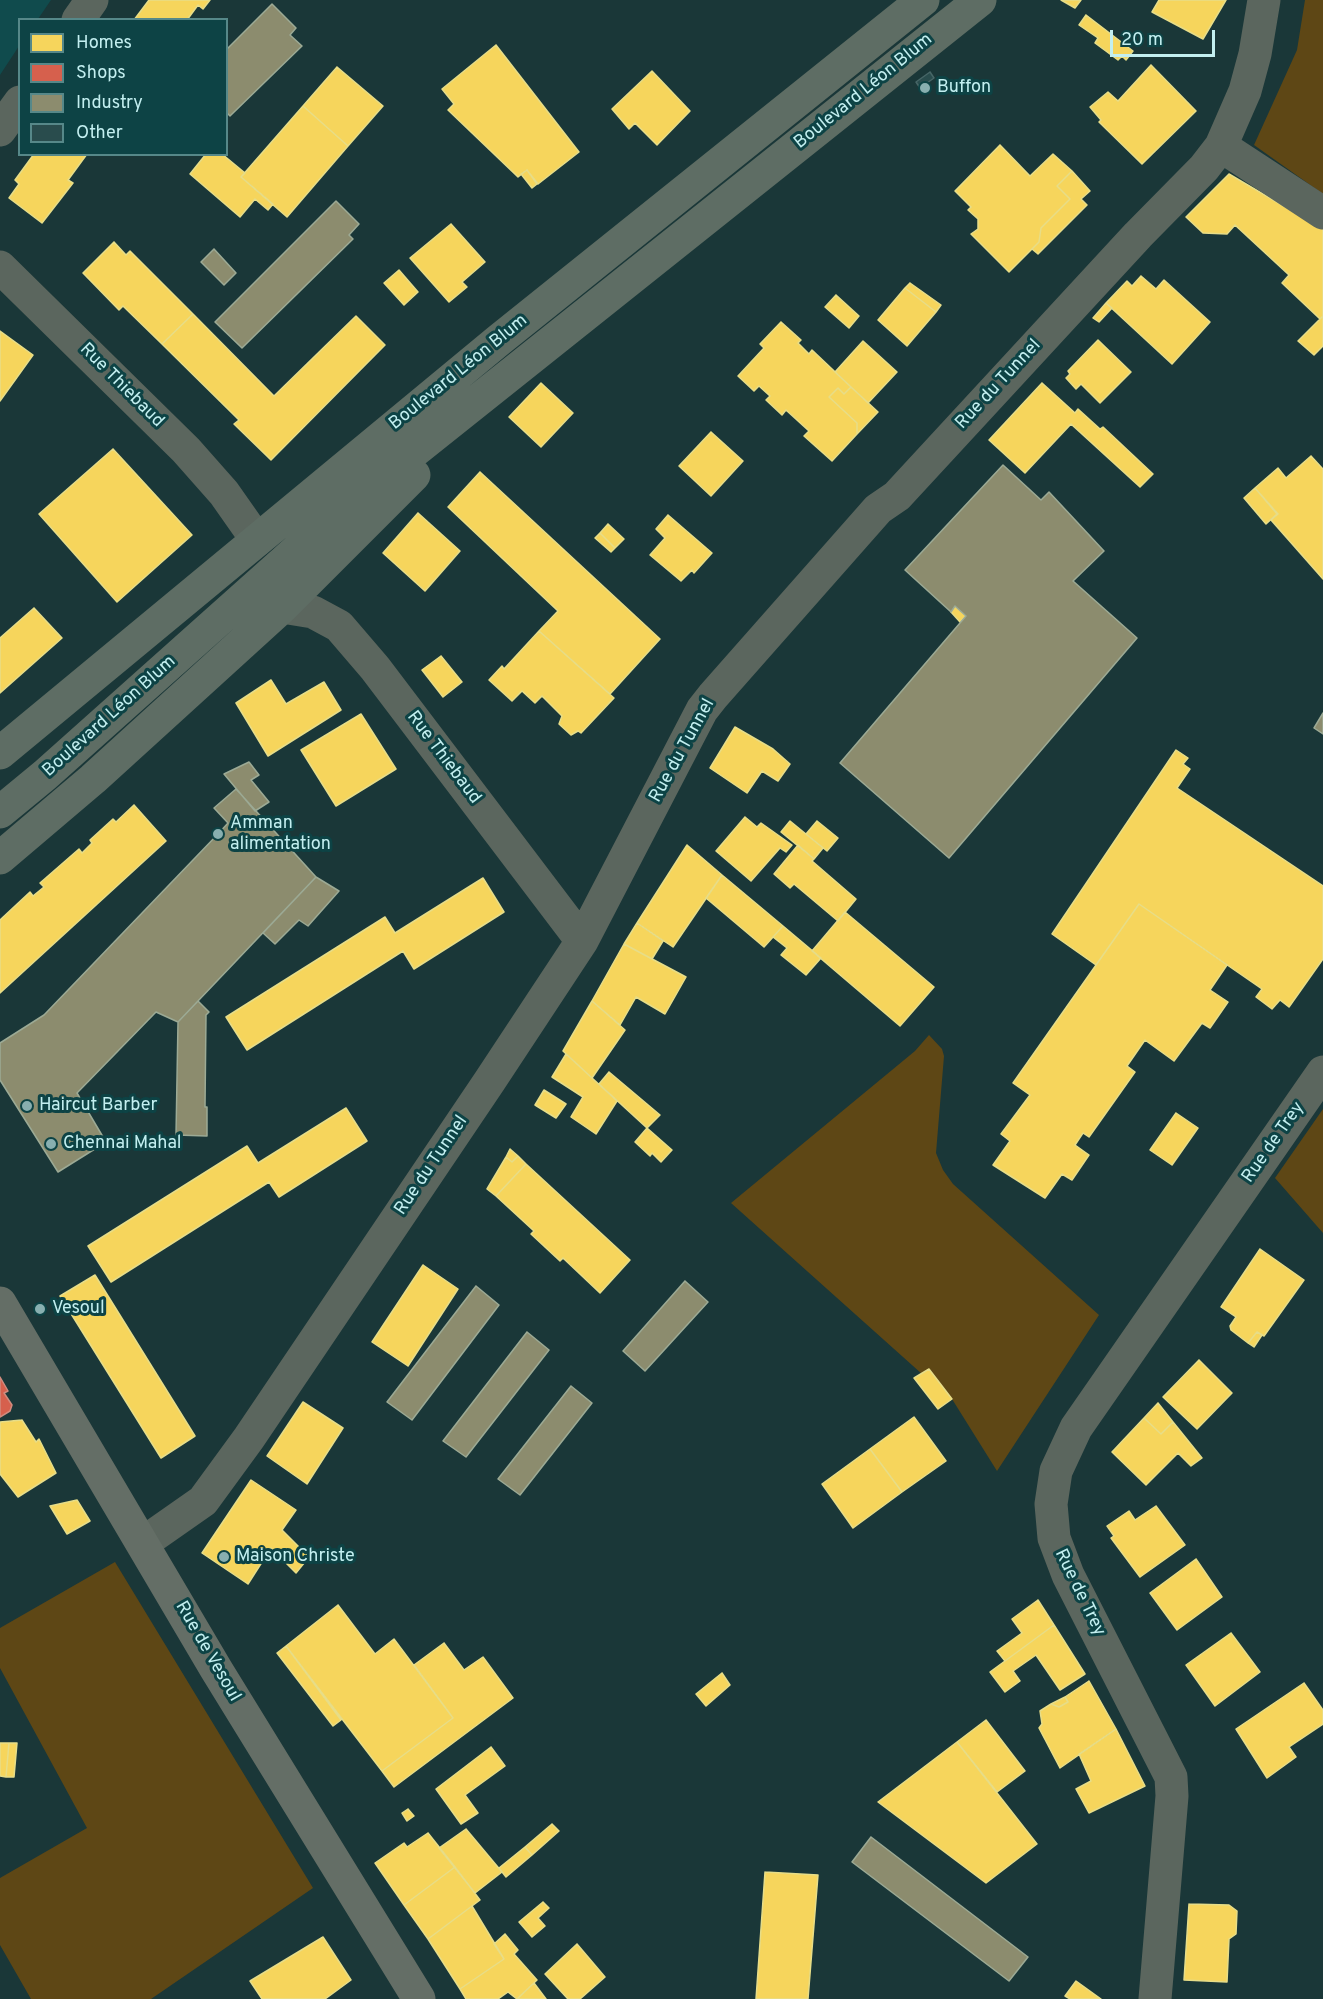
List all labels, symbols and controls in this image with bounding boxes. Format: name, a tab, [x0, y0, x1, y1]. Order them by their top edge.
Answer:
legend	[18, 18, 228, 156]
scale bar	[1113, 18, 1218, 56]
text: 20 m	[1121, 29, 1163, 52]
street label: Boulevard Léon Blum	[790, 30, 938, 154]
text: Homes	[76, 32, 132, 55]
text: Shops	[76, 62, 126, 85]
place label: Buffon	[937, 77, 991, 99]
marker: Buffon	[918, 81, 932, 95]
text: Industry	[76, 92, 143, 115]
text: Other	[76, 122, 123, 145]
street label: Boulevard Léon Blum	[385, 311, 533, 435]
street label: Rue du Tunnel	[952, 335, 1046, 435]
street label: Rue Thiebaud	[74, 339, 168, 433]
street label: Boulevard Léon Blum	[39, 652, 181, 782]
street label: Rue du Tunnel	[646, 695, 720, 807]
street label: Rue Thiebaud	[401, 707, 485, 809]
place label: Amman alimentation	[230, 813, 331, 856]
marker: Amman alimentation	[211, 827, 225, 841]
place label: Haircut Barber	[39, 1095, 157, 1117]
street label: Rue de Trey	[1238, 1098, 1310, 1188]
marker: Haircut Barber	[20, 1099, 34, 1113]
street label: Rue du Tunnel	[391, 1112, 473, 1220]
place label: Chennai Mahal	[63, 1133, 182, 1155]
marker: Chennai Mahal	[44, 1137, 58, 1151]
place label: Vesoul	[52, 1298, 105, 1320]
marker: Vesoul	[33, 1302, 47, 1316]
place label: Maison Christe	[236, 1546, 355, 1568]
street label: Rue de Trey	[1049, 1546, 1109, 1640]
marker: Maison Christe	[217, 1550, 231, 1564]
street label: Rue de Vesoul	[170, 1598, 244, 1706]

